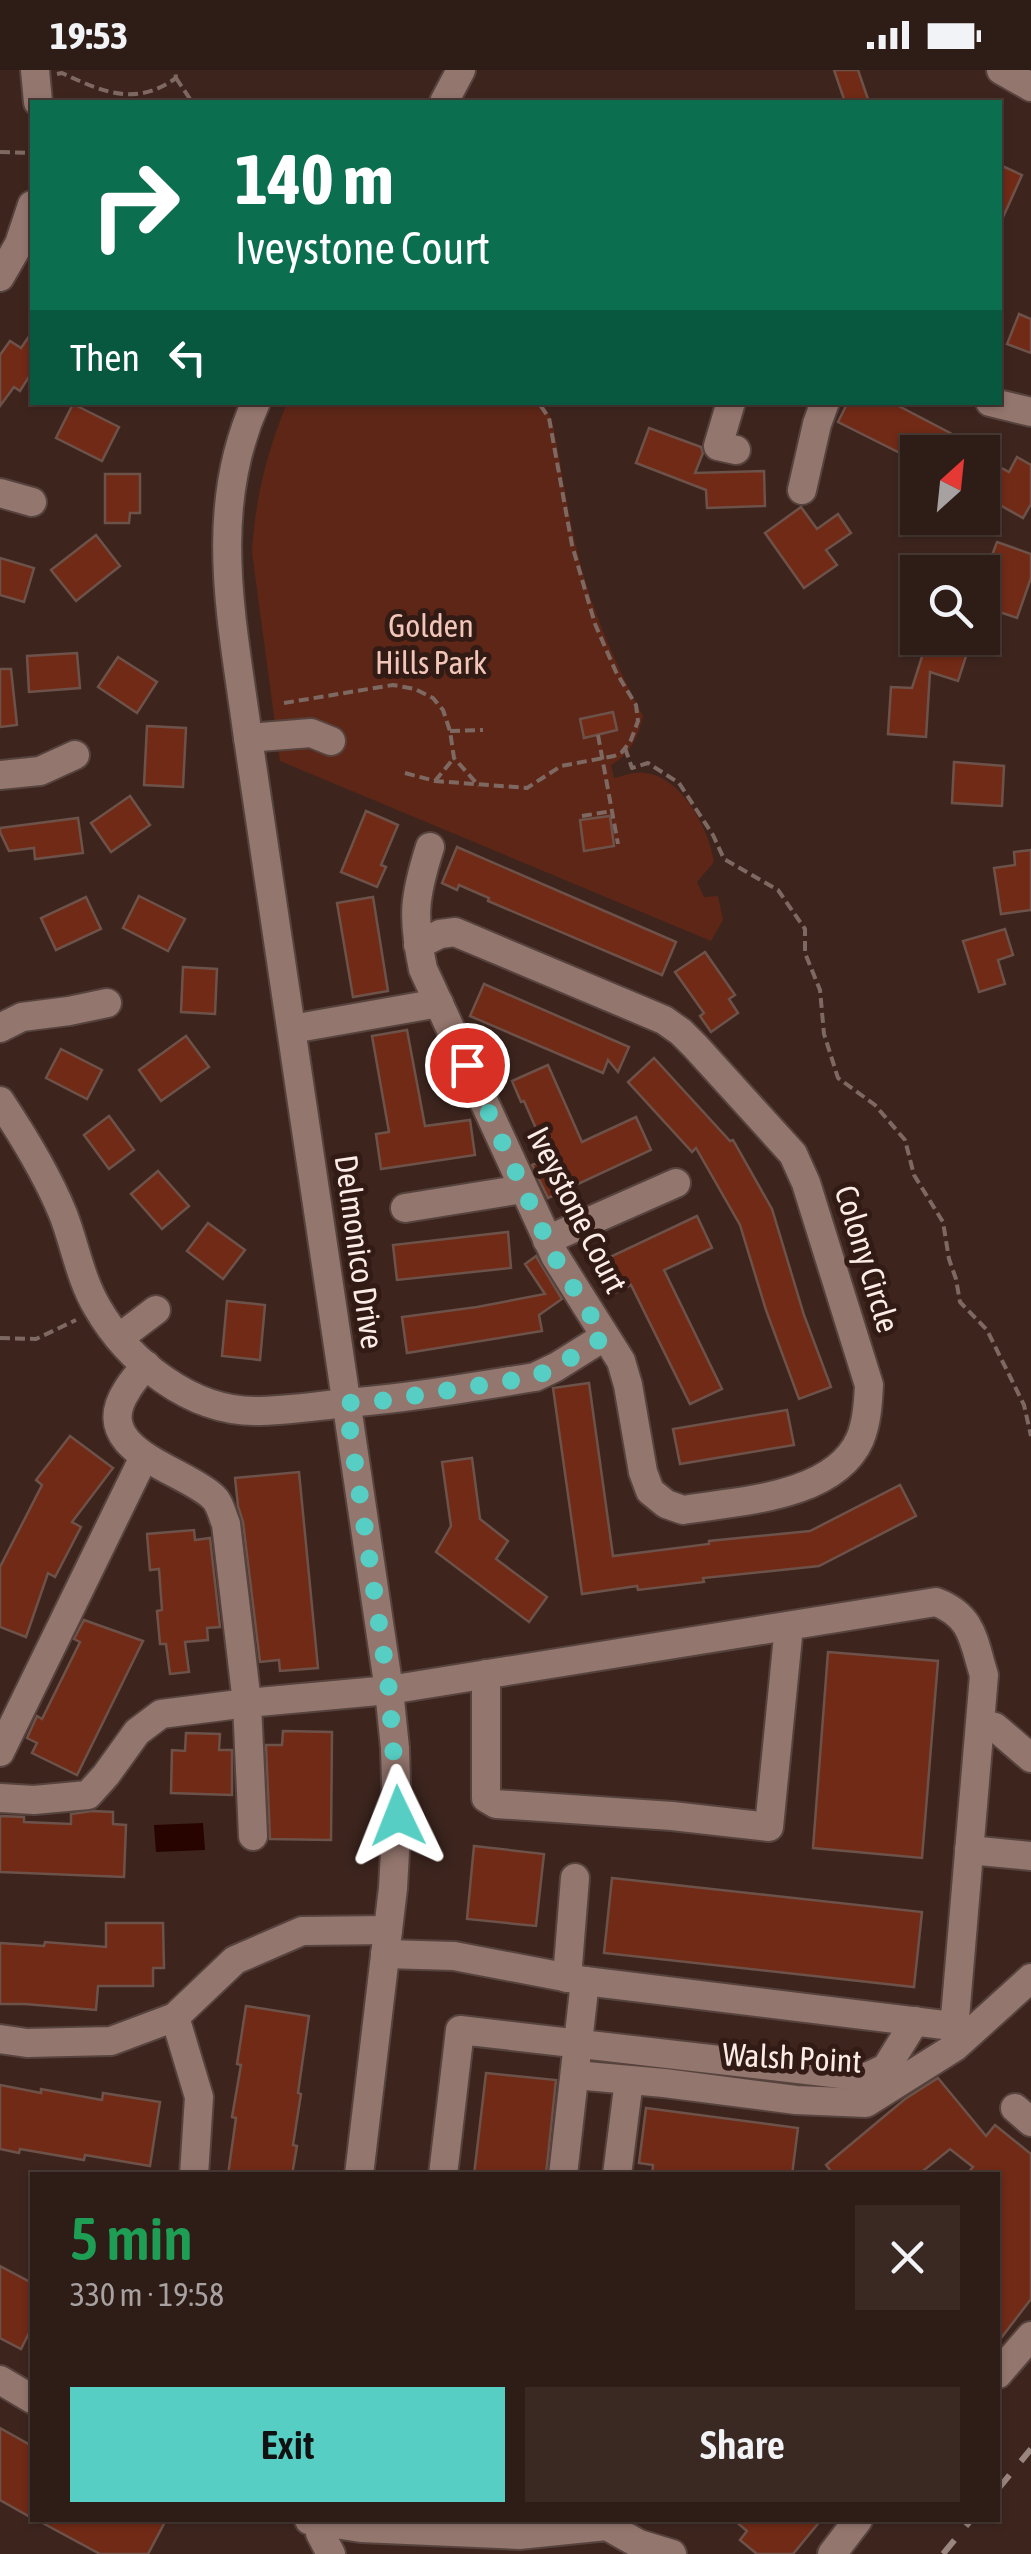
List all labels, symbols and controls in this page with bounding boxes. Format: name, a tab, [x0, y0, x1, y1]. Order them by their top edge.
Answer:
text: 19:53	[50, 14, 128, 57]
text: 140 m	[235, 139, 394, 219]
icon: right	[70, 140, 200, 270]
text: Iveystone Court	[235, 222, 490, 274]
icon: left	[160, 330, 215, 385]
text: Then	[70, 336, 140, 379]
north arrow	[900, 435, 1000, 535]
map controls	[900, 435, 1000, 655]
button: search	[900, 555, 1000, 655]
park label: Golden Hills Park	[375, 607, 487, 681]
pin	[425, 1023, 510, 1108]
icon: arrive	[440, 1038, 495, 1093]
street label: Iveystone Court	[520, 1121, 635, 1299]
street label: Delmonico Drive	[328, 1153, 391, 1351]
street label: Colony Circle	[828, 1181, 907, 1337]
position arrow	[346, 1764, 450, 1868]
street label: Walsh Point	[722, 2035, 863, 2080]
text: 5 min	[70, 2204, 193, 2273]
button: close	[855, 2205, 960, 2310]
text: 330 m · 19:58	[70, 2276, 224, 2313]
button: Exit	[70, 2387, 505, 2502]
button: Share	[525, 2387, 960, 2502]

